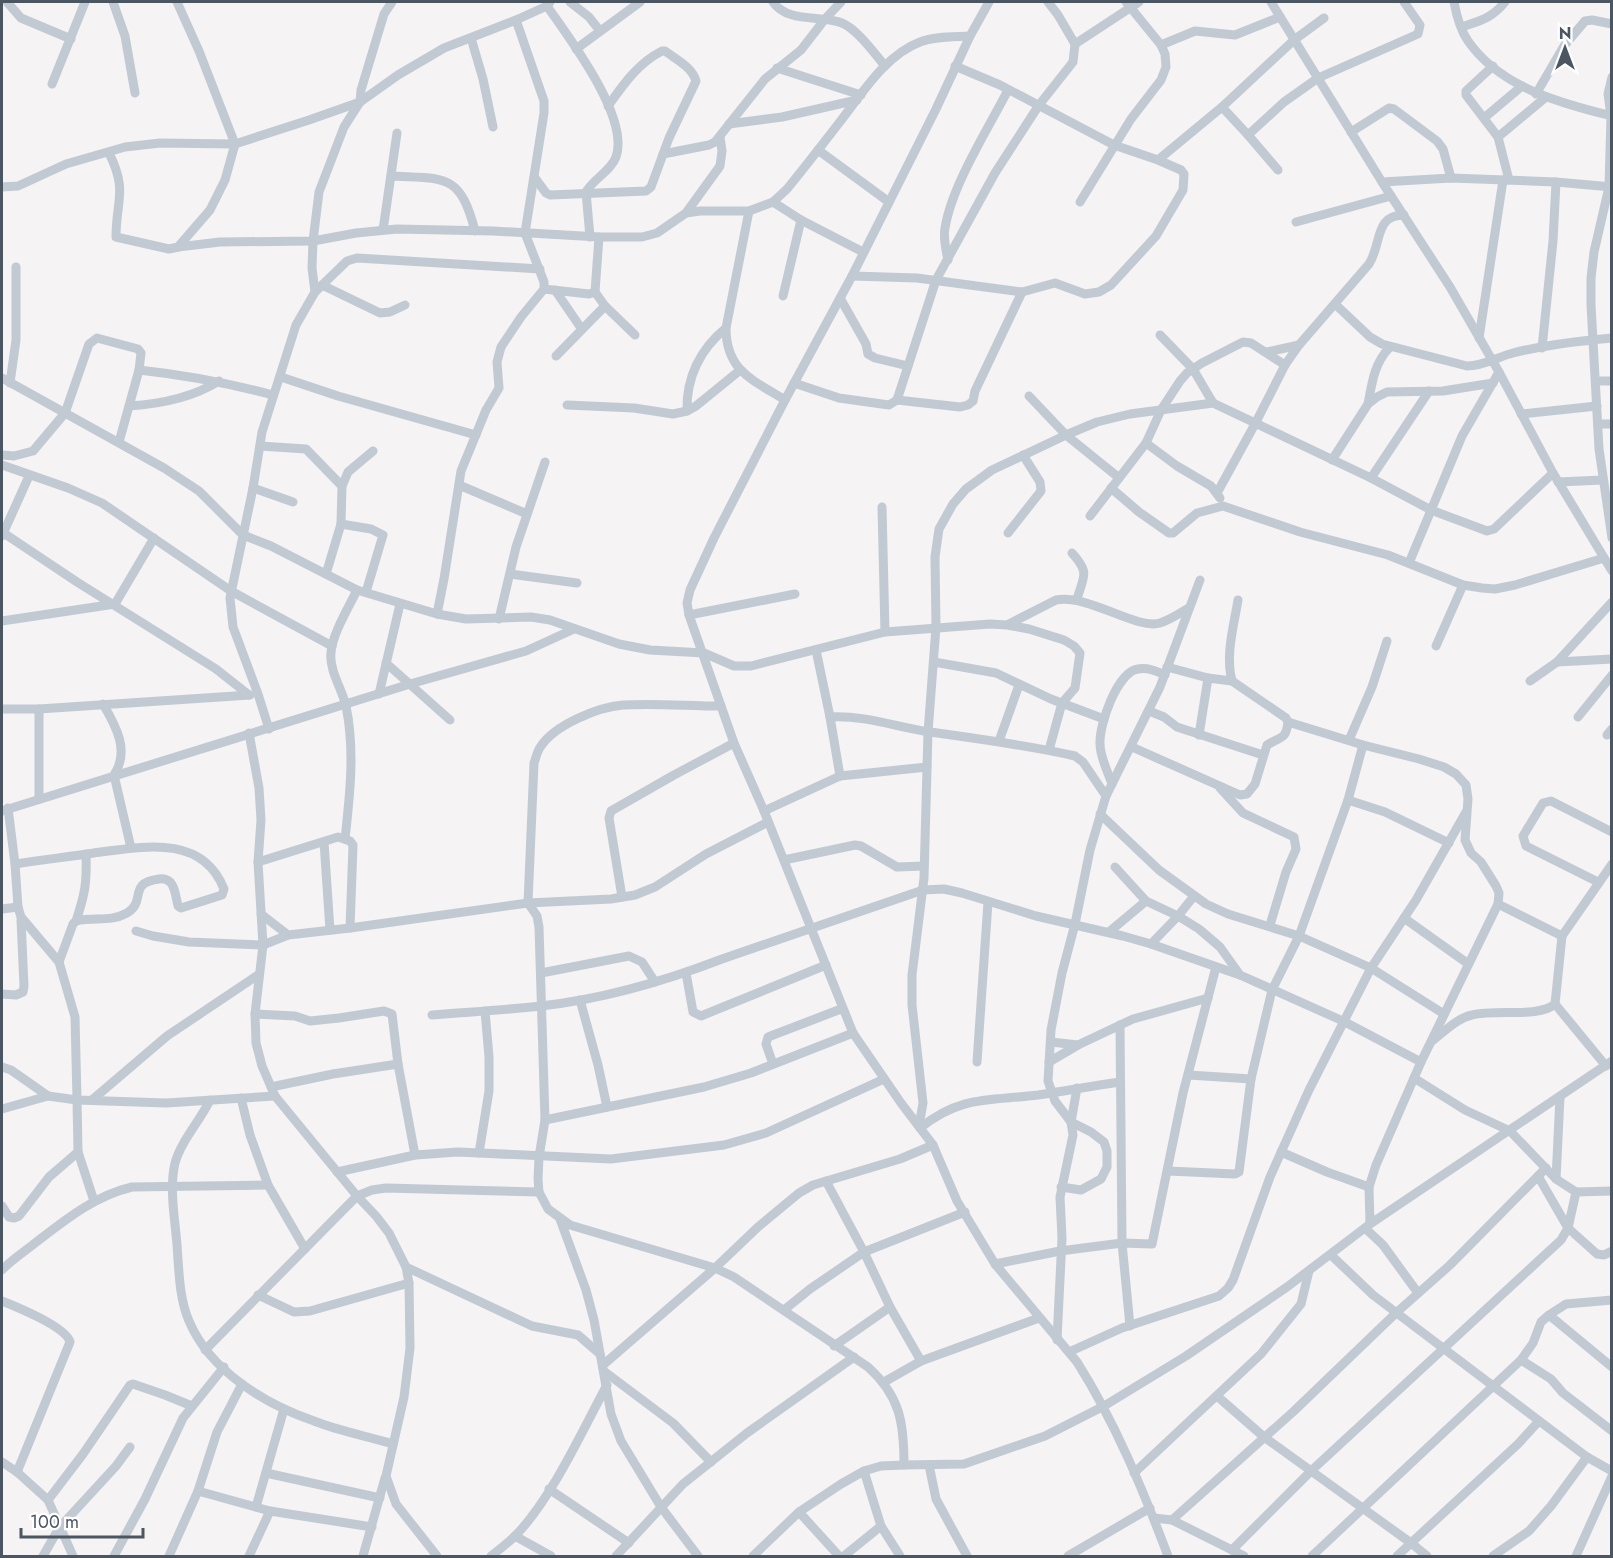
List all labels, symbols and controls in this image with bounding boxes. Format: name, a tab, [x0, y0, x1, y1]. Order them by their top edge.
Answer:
north arrow	[1535, 18, 1595, 78]
text: N	[1559, 22, 1571, 45]
scale bar	[21, 1501, 142, 1539]
text: 100 m	[30, 1509, 79, 1535]

